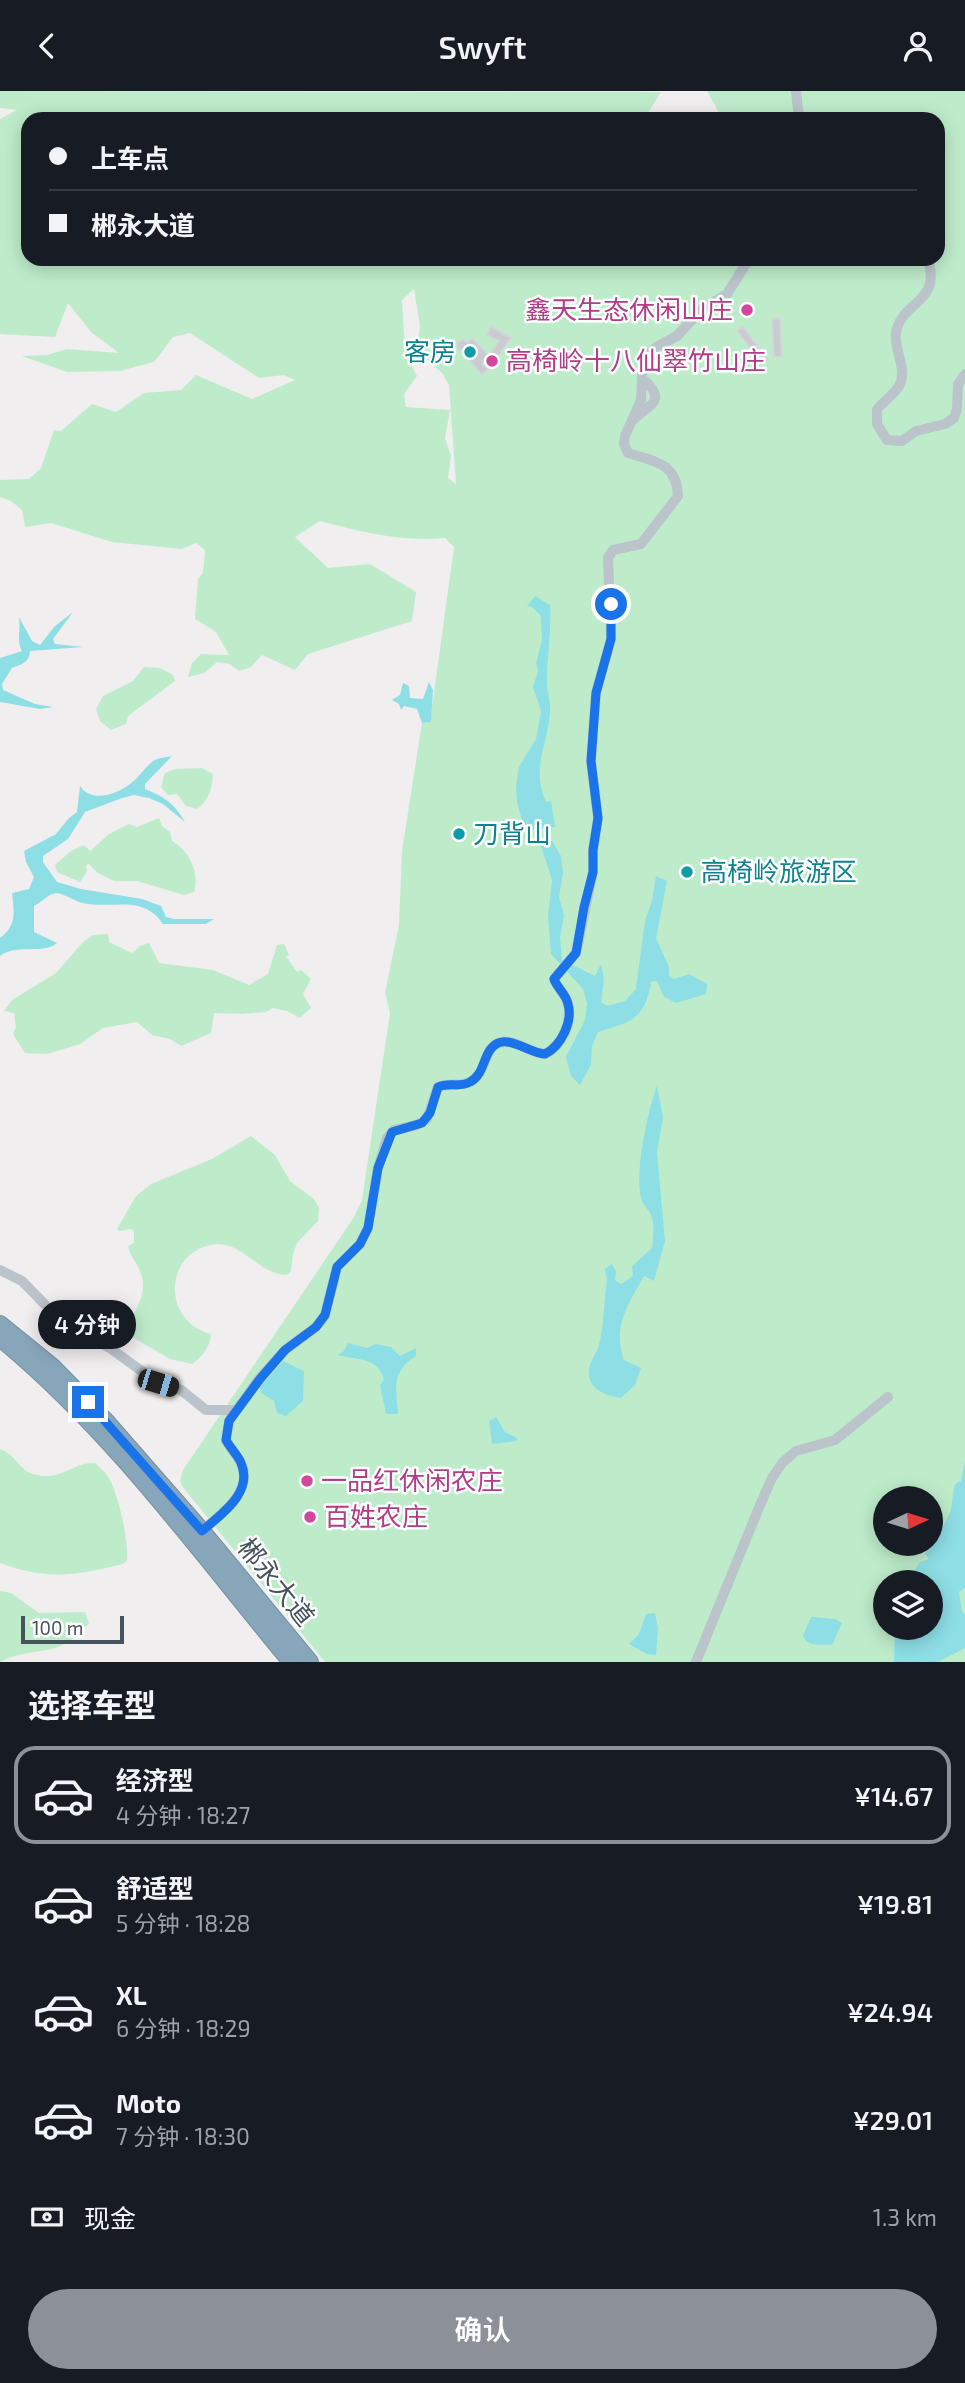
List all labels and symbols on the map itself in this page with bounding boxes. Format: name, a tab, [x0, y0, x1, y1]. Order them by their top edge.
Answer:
place label: 鑫天生态休闲山庄	[525, 293, 733, 324]
marker: 鑫天生态休闲山庄	[739, 302, 755, 318]
place label: 客房	[404, 335, 456, 366]
marker: 客房	[462, 344, 478, 360]
place label: 高椅岭十八仙翠竹山庄	[506, 344, 766, 375]
marker: 高椅岭十八仙翠竹山庄	[484, 353, 500, 369]
route start	[595, 588, 627, 620]
place label: 刀背山	[473, 817, 551, 848]
marker: 刀背山	[451, 826, 467, 842]
place label: 高椅岭旅游区	[701, 855, 857, 886]
marker: 高椅岭旅游区	[679, 864, 695, 880]
callout: 4 分钟	[39, 1301, 137, 1349]
car	[135, 1367, 182, 1399]
route end	[72, 1386, 104, 1418]
place label: 一品红休闲农庄	[321, 1464, 503, 1495]
marker: 一品红休闲农庄	[299, 1473, 315, 1489]
north arrow	[873, 1486, 943, 1556]
place label: 百姓农庄	[324, 1500, 428, 1531]
marker: 百姓农庄	[302, 1509, 318, 1525]
street label: 郴永大道	[232, 1531, 322, 1631]
scale bar	[21, 1613, 124, 1645]

